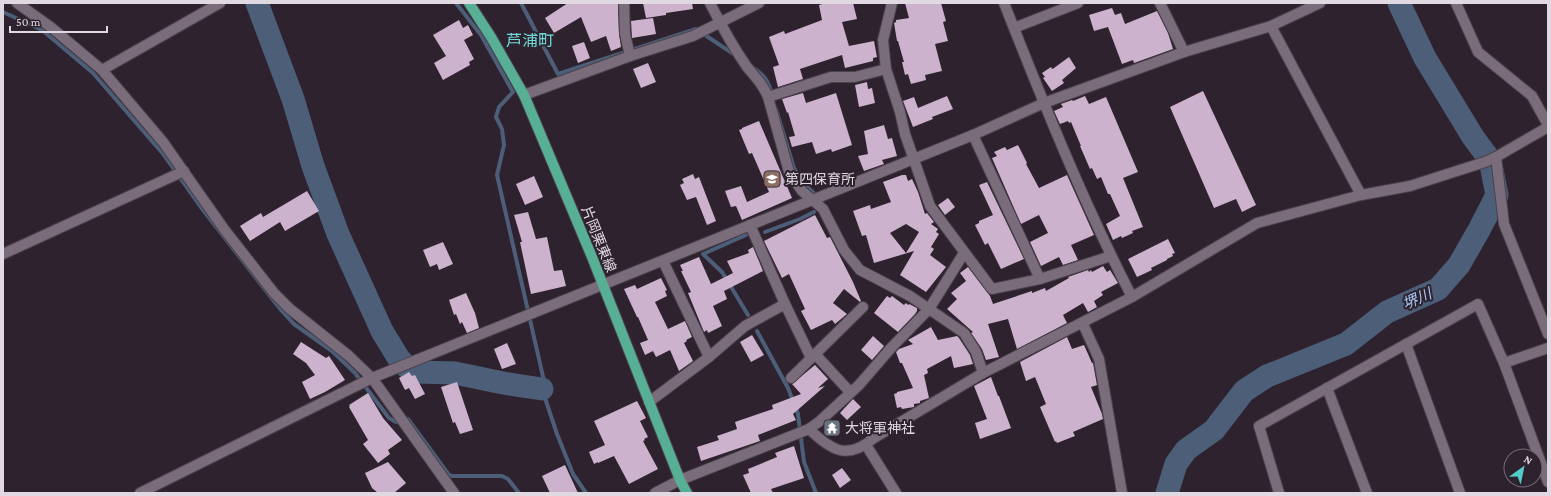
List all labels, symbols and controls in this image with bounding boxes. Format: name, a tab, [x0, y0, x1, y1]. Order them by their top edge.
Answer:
scale bar	[10, 8, 107, 34]
text: 50 m	[16, 15, 41, 29]
district label: 芦浦町	[506, 32, 554, 49]
school or university icon: 第四保育所	[762, 169, 782, 189]
place label: 第四保育所	[785, 171, 855, 187]
street label: 片岡栗東線	[578, 204, 620, 274]
water label: 堺川	[1400, 285, 1436, 312]
temple icon: 大将軍神社	[822, 418, 842, 438]
place label: 大将軍神社	[845, 420, 915, 436]
north arrow	[1503, 448, 1543, 488]
text: N	[1522, 453, 1535, 467]

